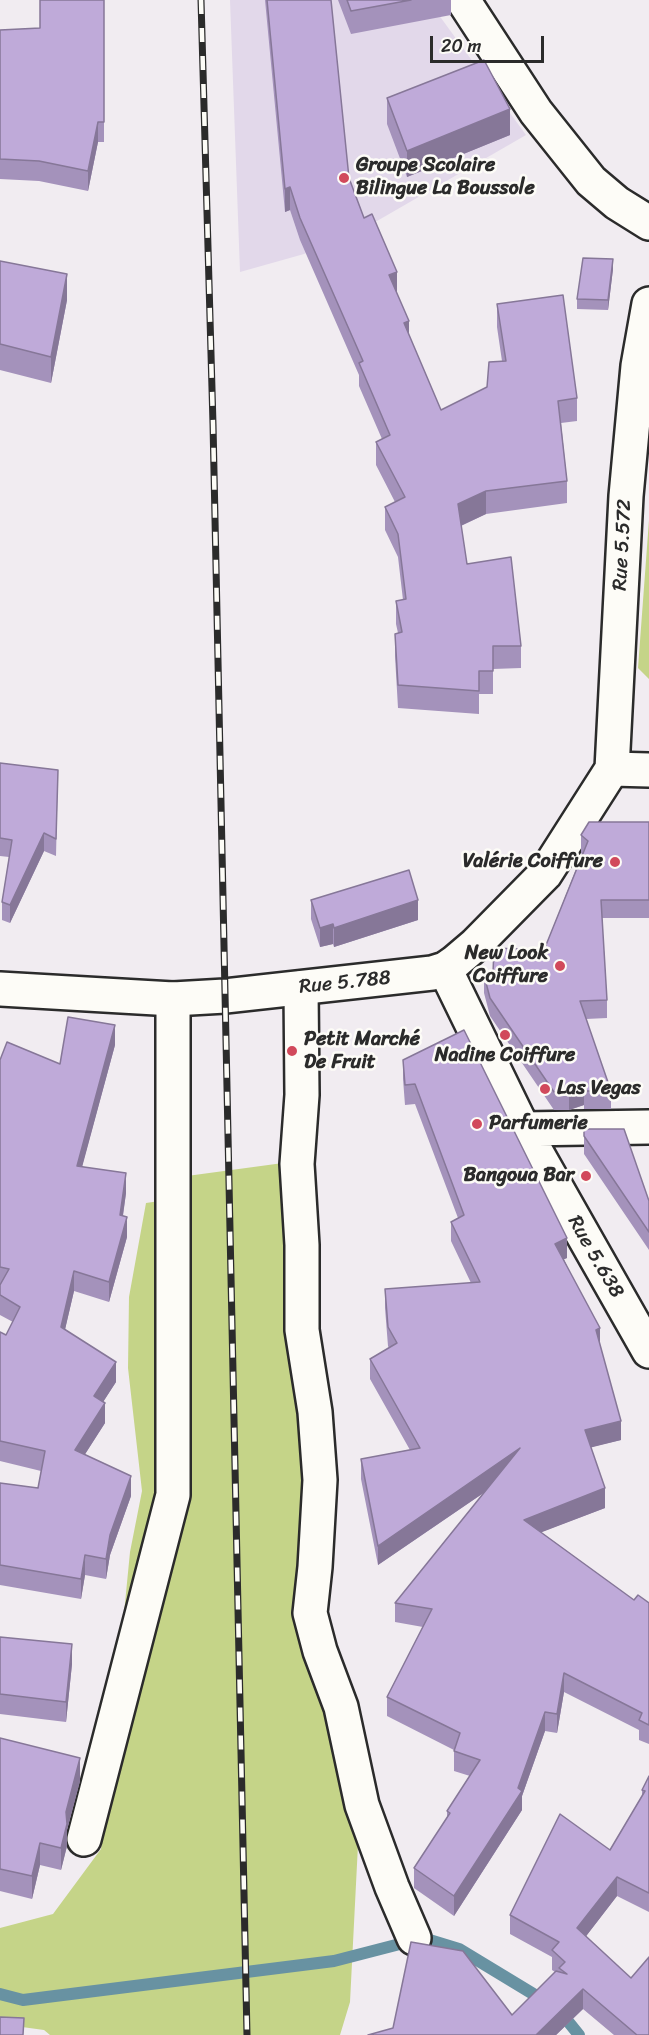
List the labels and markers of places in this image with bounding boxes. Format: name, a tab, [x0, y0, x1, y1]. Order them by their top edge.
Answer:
place label: Groupe Scolaire Bilingue La Boussole	[356, 154, 535, 201]
marker: Groupe Scolaire Bilingue La Boussole	[337, 171, 351, 185]
place label: Valérie Coiffure	[463, 850, 603, 874]
marker: Valérie Coiffure	[608, 855, 622, 869]
place label: New Look Coiffure	[465, 942, 548, 989]
marker: New Look Coiffure	[553, 959, 567, 973]
place label: Petit Marché De Fruit	[304, 1028, 420, 1075]
marker: Nadine Coiffure	[498, 1028, 512, 1042]
marker: Petit Marché De Fruit	[285, 1044, 299, 1058]
place label: Nadine Coiffure	[435, 1044, 575, 1068]
place label: Las Vegas	[557, 1077, 641, 1101]
marker: Las Vegas	[538, 1082, 552, 1096]
place label: Parfumerie	[489, 1112, 588, 1136]
marker: Parfumerie	[470, 1117, 484, 1131]
place label: Bangoua Bar	[463, 1164, 574, 1188]
marker: Bangoua Bar	[579, 1169, 593, 1183]

